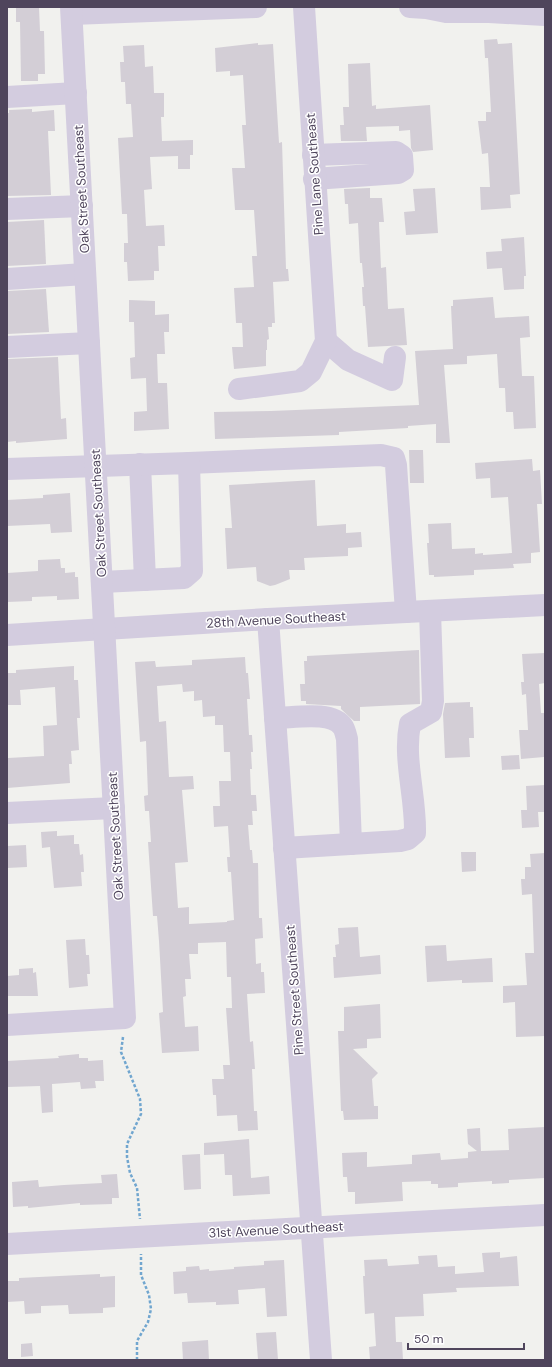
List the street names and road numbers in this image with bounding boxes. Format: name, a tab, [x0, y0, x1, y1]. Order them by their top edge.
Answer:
street label: Pine Lane Southeast	[302, 112, 327, 236]
street label: Oak Street Southeast	[70, 124, 93, 254]
street label: Oak Street Southeast	[87, 448, 110, 578]
street label: 28th Avenue Southeast	[206, 607, 346, 632]
street label: Oak Street Southeast	[104, 771, 127, 901]
street label: Pine Street Southeast	[281, 924, 308, 1056]
street label: 31st Avenue Southeast	[208, 1217, 344, 1242]

